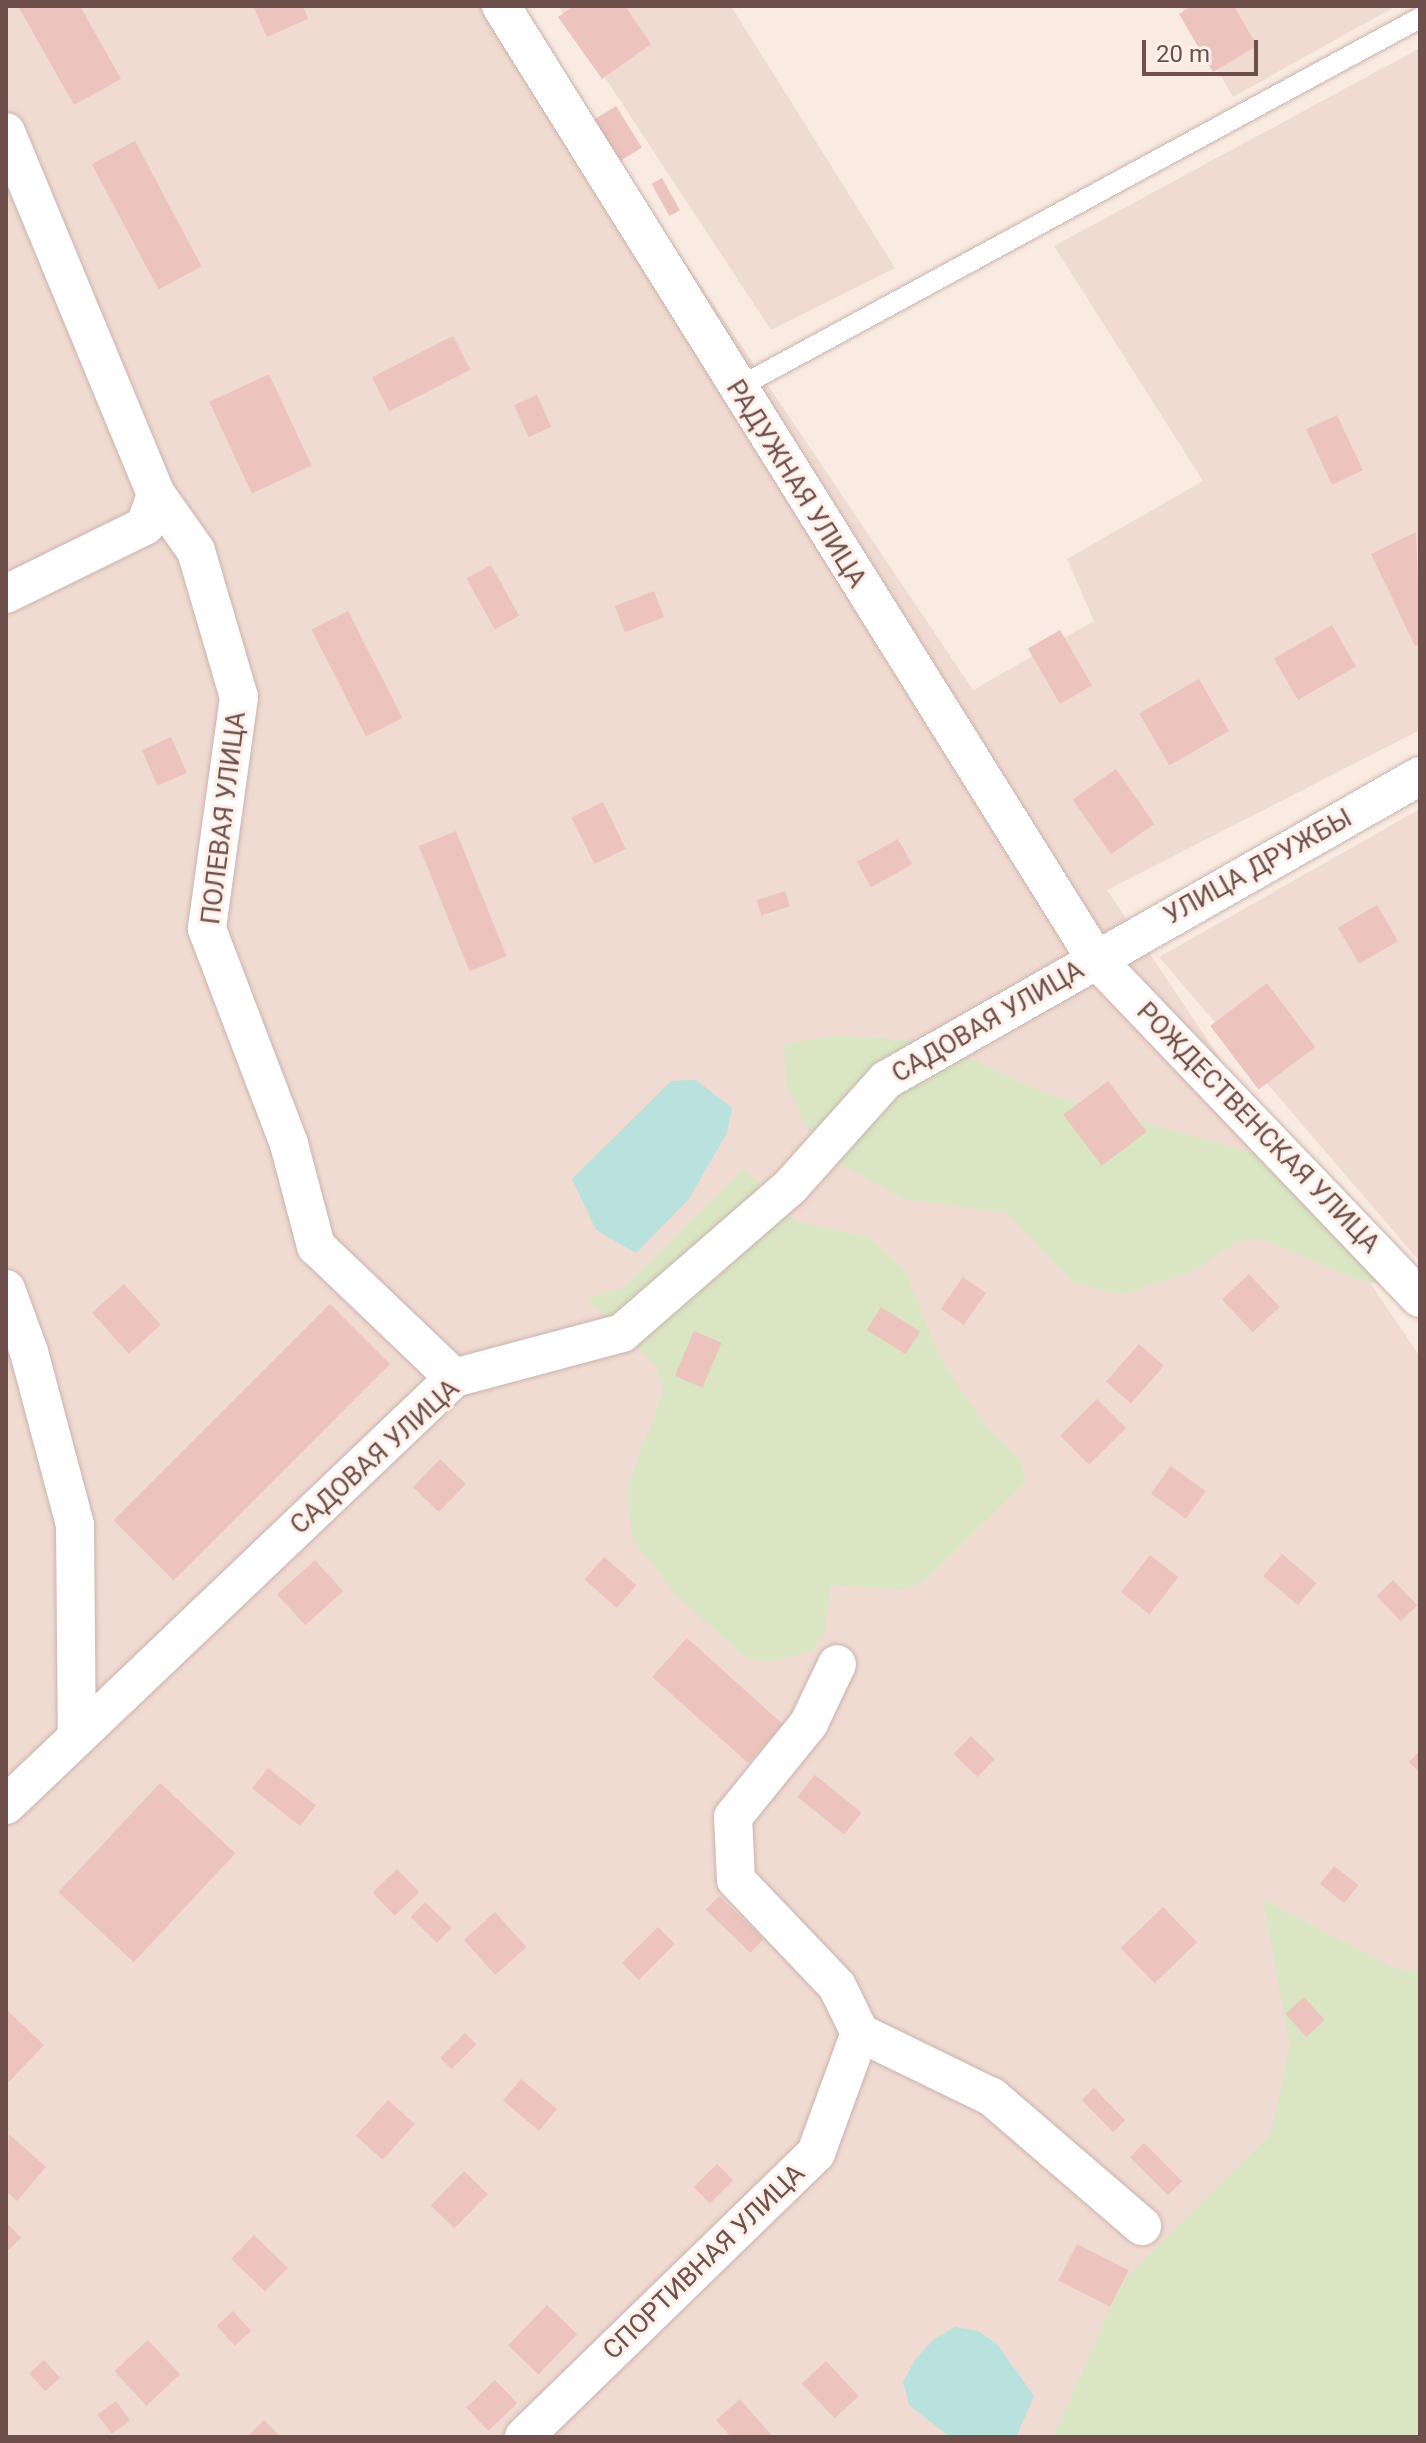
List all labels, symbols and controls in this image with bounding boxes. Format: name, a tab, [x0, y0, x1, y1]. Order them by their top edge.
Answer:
scale bar	[1146, 24, 1262, 74]
text: 20 m	[1156, 40, 1210, 68]
street label: РАДУЖНАЯ УЛИЦА	[719, 374, 873, 594]
street label: ПОЛЕВАЯ УЛИЦА	[195, 710, 253, 926]
street label: УЛИЦА ДРУЖБЫ	[1159, 802, 1357, 932]
street label: САДОВАЯ УЛИЦА	[887, 954, 1089, 1090]
street label: РОЖДЕСТВЕНСКАЯ УЛИЦА	[1130, 996, 1386, 1260]
street label: САДОВАЯ УЛИЦА	[284, 1373, 466, 1541]
street label: СПОРТИВНАЯ УЛИЦА	[597, 2158, 811, 2366]

